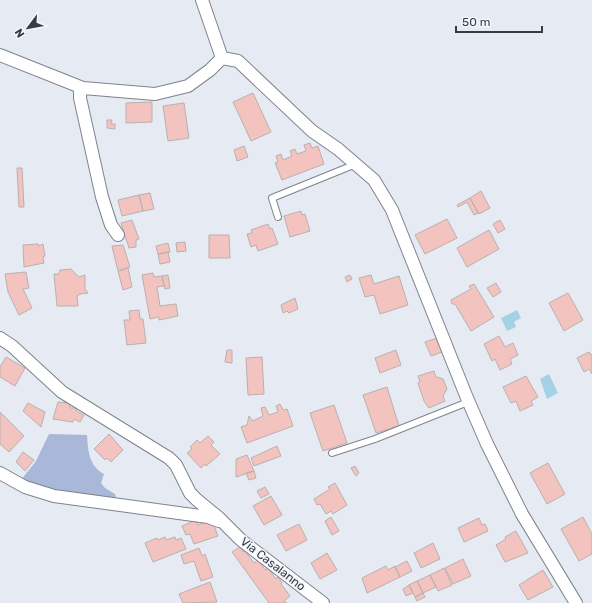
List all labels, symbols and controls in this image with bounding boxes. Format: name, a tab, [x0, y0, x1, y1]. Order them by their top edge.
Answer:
north arrow	[8, 8, 48, 48]
scale bar	[456, 8, 542, 34]
text: 50 m	[462, 15, 490, 29]
text: N	[12, 26, 28, 40]
street label: Via Casalanno	[238, 534, 308, 594]

